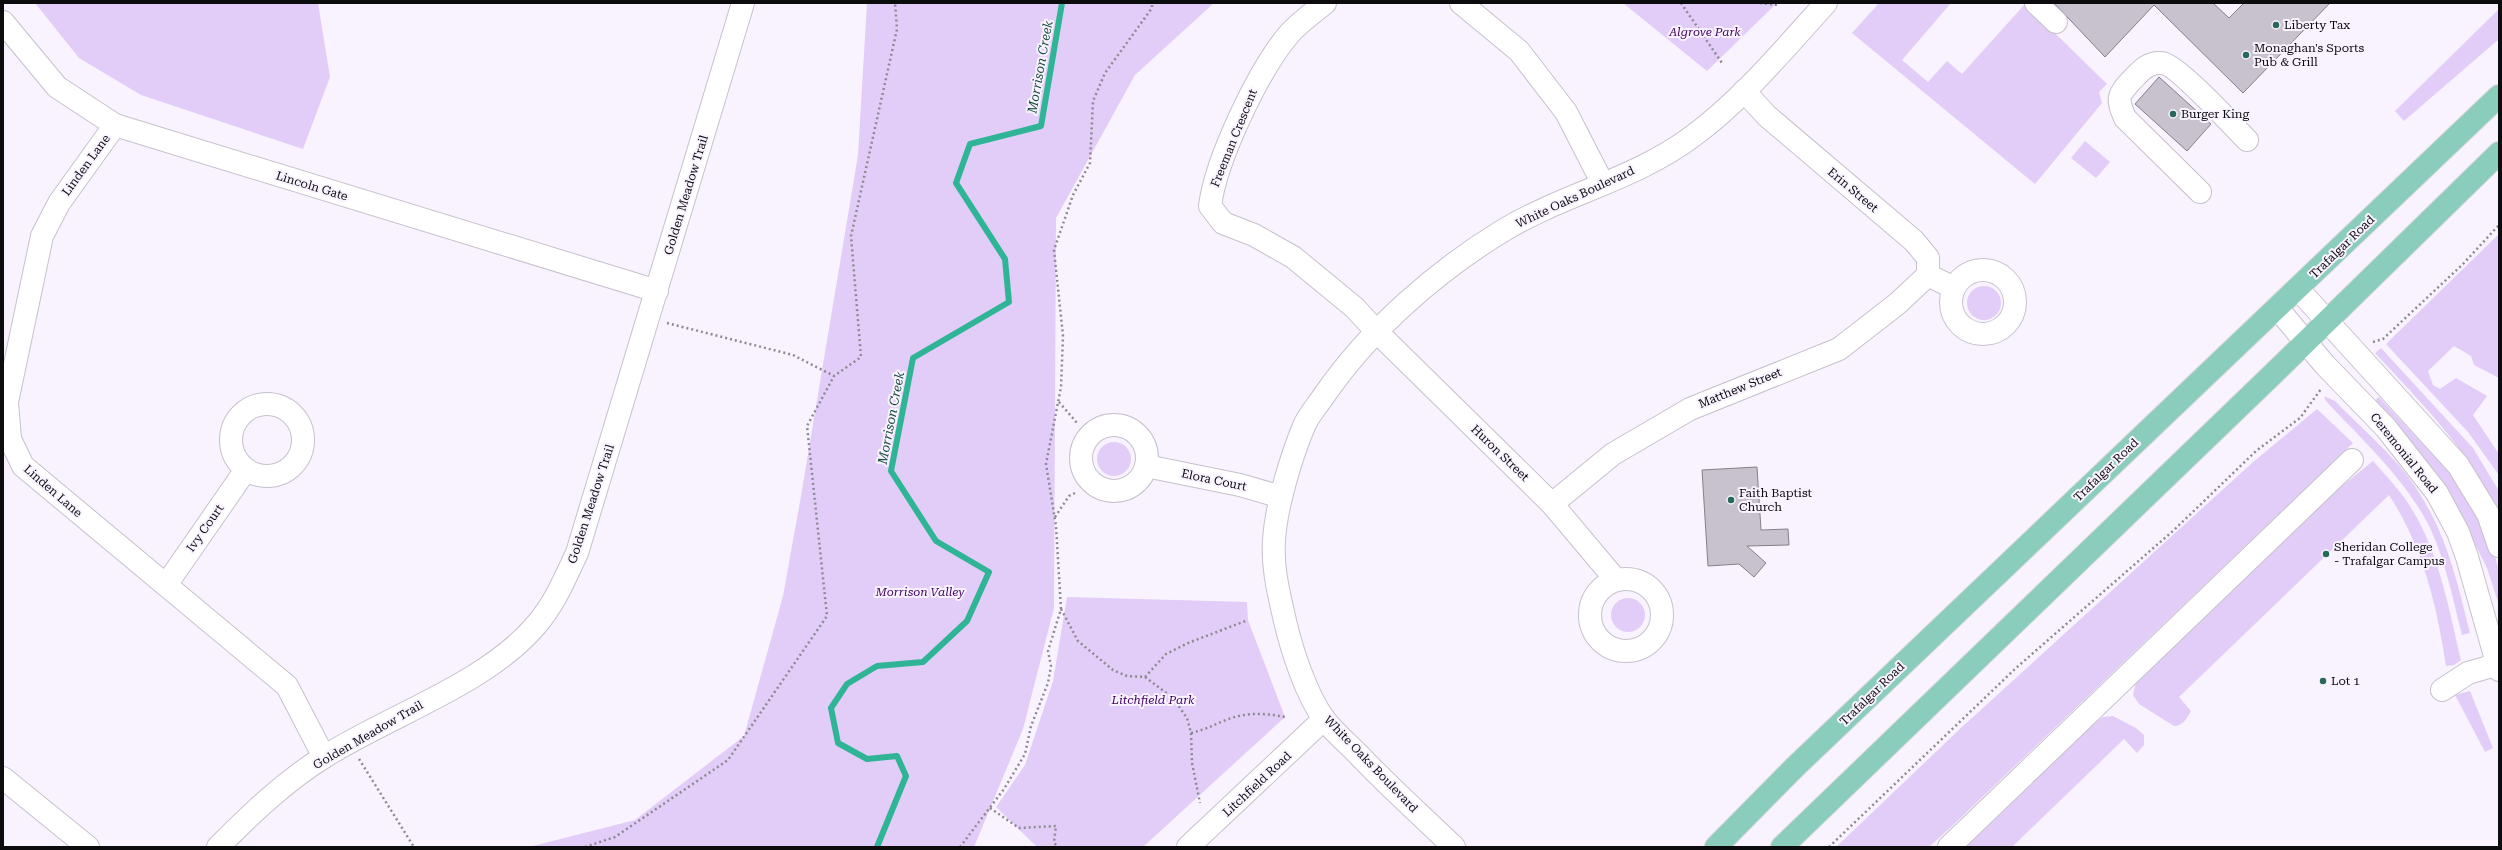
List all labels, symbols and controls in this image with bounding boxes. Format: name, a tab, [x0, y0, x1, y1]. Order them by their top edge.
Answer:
water label: Morrison Creek	[1024, 18, 1056, 116]
place label: Liberty Tax	[2284, 18, 2350, 32]
marker: Liberty Tax	[2271, 20, 2281, 30]
park label: Algrove Park	[1668, 25, 1741, 39]
place label: Monaghan's Sports Pub & Grill	[2254, 41, 2365, 69]
marker: Monaghan's Sports Pub & Grill	[2241, 50, 2251, 60]
street label: Freeman Crescent	[1208, 86, 1260, 189]
place label: Burger King	[2181, 107, 2250, 121]
marker: Burger King	[2168, 109, 2178, 119]
street label: Linden Lane	[59, 131, 113, 198]
street label: Golden Meadow Trail	[661, 133, 711, 257]
street label: White Oaks Boulevard	[1514, 163, 1637, 231]
street label: Erin Street	[1825, 165, 1882, 216]
street label: Lincoln Gate	[274, 168, 350, 204]
street label: Trafalgar Road	[2307, 212, 2377, 281]
street label: Matthew Street	[1696, 365, 1784, 411]
water label: Morrison Creek	[874, 369, 908, 467]
street label: Ceremonial Road	[2367, 410, 2441, 496]
street label: Huron Street	[1468, 422, 1532, 484]
street label: Trafalgar Road	[2071, 435, 2141, 504]
street label: Golden Meadow Trail	[565, 442, 617, 565]
street label: Linden Lane	[21, 462, 85, 520]
street label: Elora Court	[1180, 466, 1248, 494]
place label: Faith Baptist Church	[1739, 486, 1813, 514]
marker: Faith Baptist Church	[1726, 495, 1736, 505]
street label: Ivy Court	[184, 501, 227, 555]
place label: Sheridan College - Trafalgar Campus	[2334, 540, 2445, 568]
marker: Sheridan College - Trafalgar Campus	[2321, 549, 2331, 559]
park label: Morrison Valley	[875, 585, 965, 599]
street label: Trafalgar Road	[1837, 659, 1907, 728]
place label: Lot 1	[2331, 674, 2360, 688]
marker: Lot 1	[2318, 676, 2328, 686]
park label: Litchfield Park	[1111, 693, 1195, 707]
street label: Golden Meadow Trail	[311, 698, 426, 772]
street label: White Oaks Boulevard	[1321, 713, 1421, 815]
street label: Litchfield Road	[1220, 748, 1294, 819]

